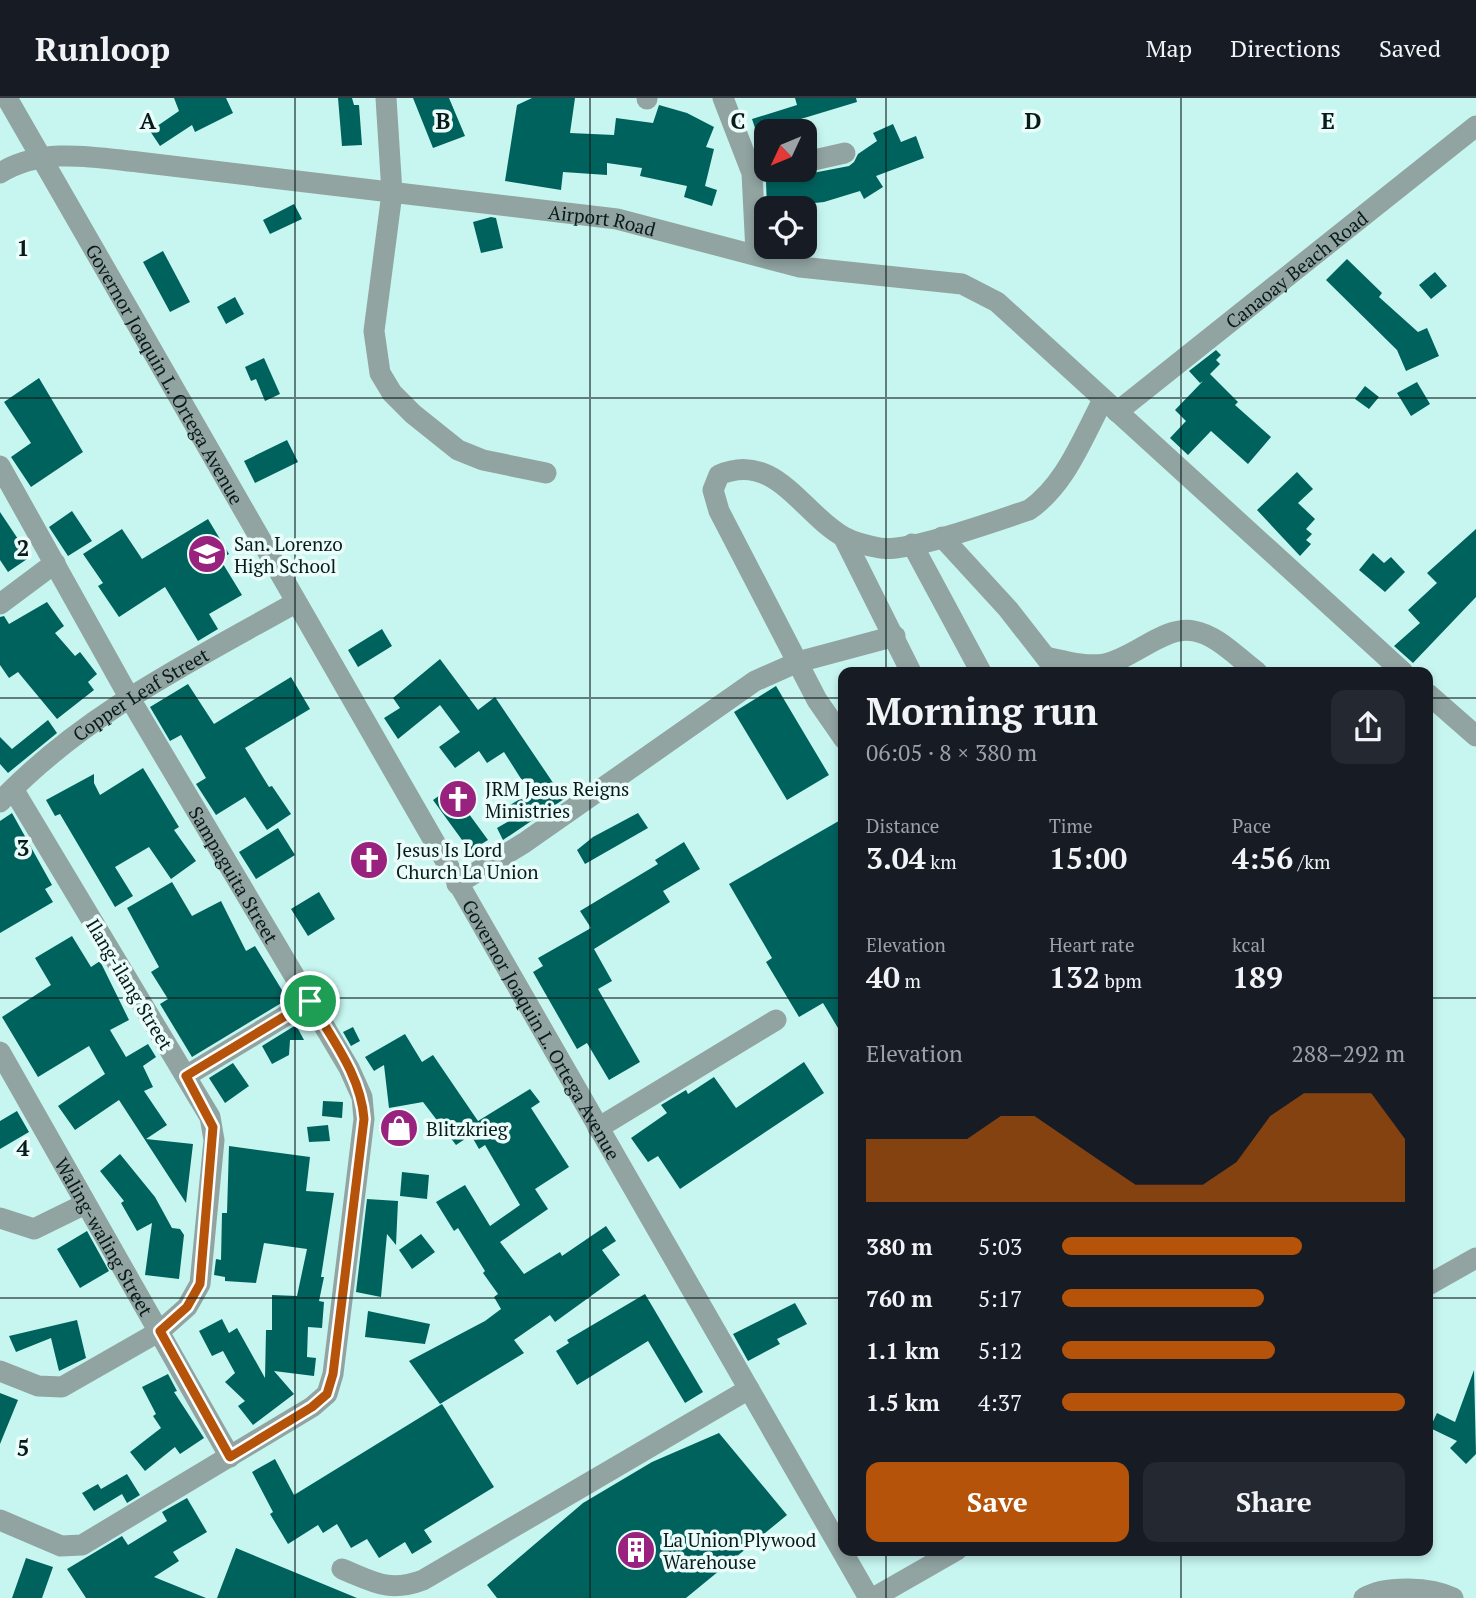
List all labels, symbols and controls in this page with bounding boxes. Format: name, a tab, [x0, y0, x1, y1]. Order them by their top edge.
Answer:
text: Runloop	[35, 27, 170, 70]
text: Map	[1146, 32, 1192, 64]
text: Directions	[1230, 32, 1341, 64]
text: Saved	[1379, 32, 1441, 64]
text: A	[140, 105, 157, 136]
text: B	[436, 105, 451, 136]
text: C	[731, 105, 746, 136]
text: D	[1025, 105, 1042, 136]
text: E	[1321, 105, 1335, 136]
north arrow	[754, 119, 817, 182]
map controls	[754, 119, 817, 259]
button: locate	[754, 196, 817, 259]
street label: Airport Road	[547, 198, 659, 241]
street label: Canaoay Beach Road	[1220, 205, 1373, 334]
text: 1	[17, 232, 30, 263]
street label: Governor Joaquin L. Ortega Avenue	[81, 239, 250, 508]
place label: San. Lorenzo High School	[234, 531, 343, 578]
text: 2	[17, 532, 30, 563]
school or university icon: San. Lorenzo High School	[186, 533, 228, 575]
street label: Copper Leaf Street	[67, 641, 213, 746]
text: Morning run	[866, 686, 1098, 736]
button: share	[1331, 690, 1405, 764]
text: 06:05 · 8 × 380 m	[866, 737, 1037, 768]
place label: JRM Jesus Reigns Ministries	[485, 776, 629, 823]
church icon: JRM Jesus Reigns Ministries	[437, 778, 479, 820]
street label: Sampaguita Street	[184, 801, 285, 948]
text: Distance	[866, 813, 939, 838]
text: Time	[1049, 813, 1092, 838]
text: Pace	[1232, 813, 1271, 838]
text: 3	[17, 832, 30, 863]
place label: Jesus Is Lord Church La Union	[396, 837, 538, 884]
text: 3.04	[866, 838, 926, 878]
text: 15:00	[1049, 838, 1127, 878]
text: 4:56	[1232, 838, 1293, 878]
church icon: Jesus Is Lord Church La Union	[348, 839, 390, 881]
text: km	[926, 849, 957, 874]
text: /km	[1293, 849, 1331, 874]
street label: Governor Joaquin L. Ortega Avenue	[457, 894, 627, 1164]
street label: Ilang-ilang Street	[81, 914, 179, 1054]
text: Elevation	[866, 932, 946, 957]
text: Heart rate	[1049, 932, 1134, 957]
text: kcal	[1232, 932, 1266, 957]
text: 40	[866, 957, 900, 997]
text: 132	[1049, 957, 1100, 997]
text: 189	[1232, 957, 1283, 997]
text: m	[900, 968, 921, 993]
text: bpm	[1100, 968, 1142, 993]
pin	[280, 971, 340, 1031]
icon: arrive	[291, 982, 329, 1020]
text: Elevation	[866, 1038, 963, 1069]
text: 288–292 m	[1292, 1038, 1405, 1069]
shop icon: Blitzkrieg	[378, 1107, 420, 1149]
place label: Blitzkrieg	[426, 1116, 509, 1141]
text: 4	[17, 1132, 30, 1163]
street label: Waling-waling Street	[50, 1153, 160, 1320]
text: 380 m	[866, 1231, 932, 1262]
text: 5:03	[978, 1231, 1022, 1262]
text: 760 m	[866, 1283, 932, 1314]
text: 5:17	[978, 1283, 1022, 1314]
text: 1.1 km	[866, 1335, 940, 1366]
text: 5:12	[978, 1335, 1022, 1366]
text: 1.5 km	[866, 1387, 940, 1418]
text: 4:37	[978, 1387, 1022, 1418]
text: 5	[17, 1432, 30, 1463]
button: Save	[866, 1462, 1129, 1542]
button: Share	[1143, 1462, 1405, 1542]
place label: La Union Plywood Warehouse	[663, 1527, 817, 1574]
building icon: La Union Plywood Warehouse	[615, 1529, 657, 1571]

